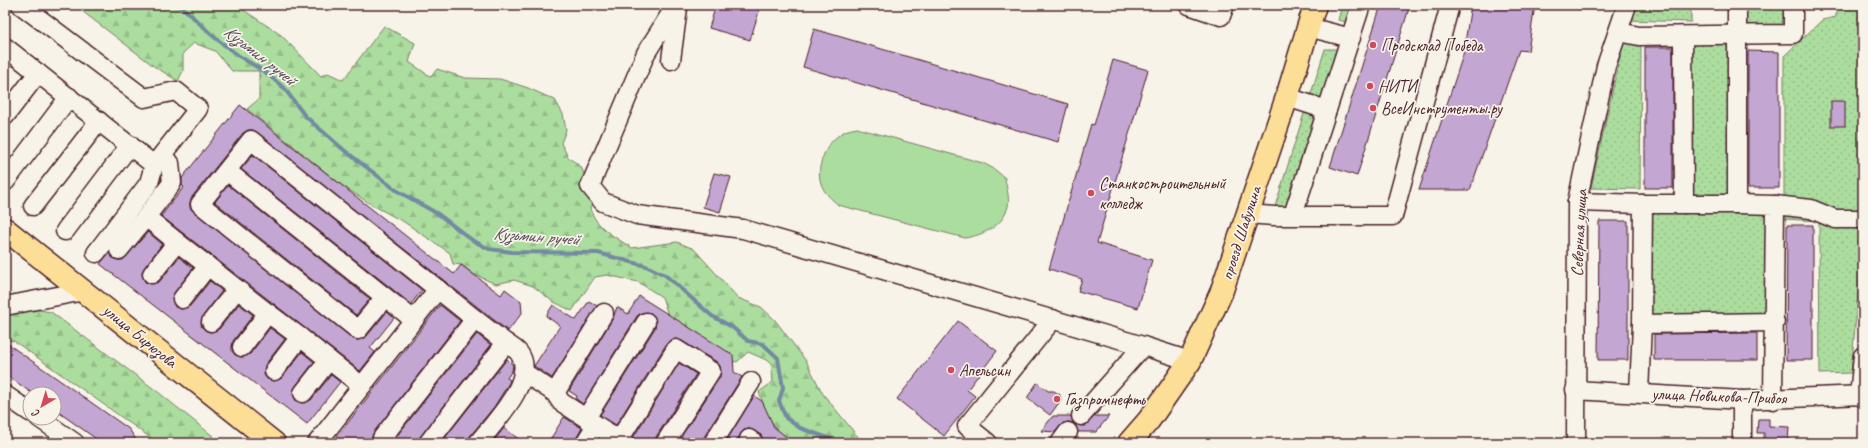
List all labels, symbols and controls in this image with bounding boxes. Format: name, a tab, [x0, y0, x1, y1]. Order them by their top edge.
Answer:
water label: Кузьмин ручей	[219, 20, 303, 93]
place label: Продсклад Победа	[1381, 35, 1484, 56]
marker: Продсклад Победа	[1368, 40, 1378, 50]
place label: НИТИ	[1378, 76, 1419, 97]
marker: НИТИ	[1365, 81, 1375, 91]
place label: ВсеИнструменты.ру	[1381, 98, 1503, 119]
marker: ВсеИнструменты.ру	[1368, 103, 1378, 113]
place label: Станкостроительный колледж	[1099, 173, 1226, 214]
street label: проезд Шабулина	[1216, 182, 1267, 283]
marker: Станкостроительный колледж	[1086, 188, 1096, 198]
street label: Северная улица	[1566, 188, 1592, 277]
water label: Кузьмин ручей	[492, 222, 583, 251]
street label: улица Бирюзова	[97, 299, 183, 374]
place label: Апельсин	[959, 360, 1011, 381]
marker: Апельсин	[946, 365, 956, 375]
street label: улица Новикова-Прибоя	[1650, 383, 1788, 409]
north arrow	[22, 386, 62, 426]
place label: Газпромнефть	[1065, 389, 1146, 411]
marker: Газпромнефть	[1052, 394, 1062, 404]
text: С	[28, 406, 42, 421]

